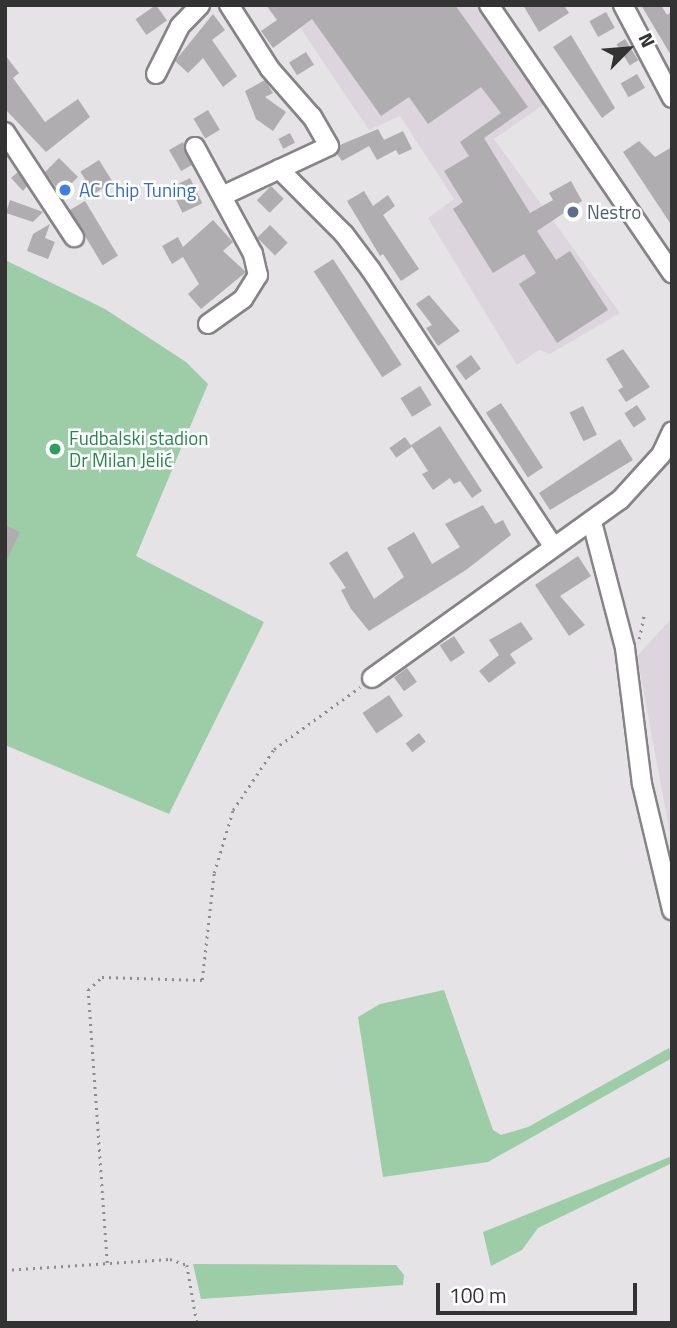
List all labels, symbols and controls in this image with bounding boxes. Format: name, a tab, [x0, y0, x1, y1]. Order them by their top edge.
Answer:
north arrow	[593, 14, 663, 84]
text: N	[632, 28, 663, 52]
place label: AC Chip Tuning	[79, 179, 196, 201]
marker: AC Chip Tuning	[57, 182, 73, 198]
place label: Nestro	[587, 201, 641, 223]
marker: Nestro	[565, 204, 581, 220]
place label: Fudbalski stadion Dr Milan Jelić	[69, 427, 208, 471]
marker: Fudbalski stadion Dr Milan Jelić	[47, 441, 63, 457]
scale bar	[439, 1268, 640, 1312]
text: 100 m	[449, 1279, 506, 1311]

